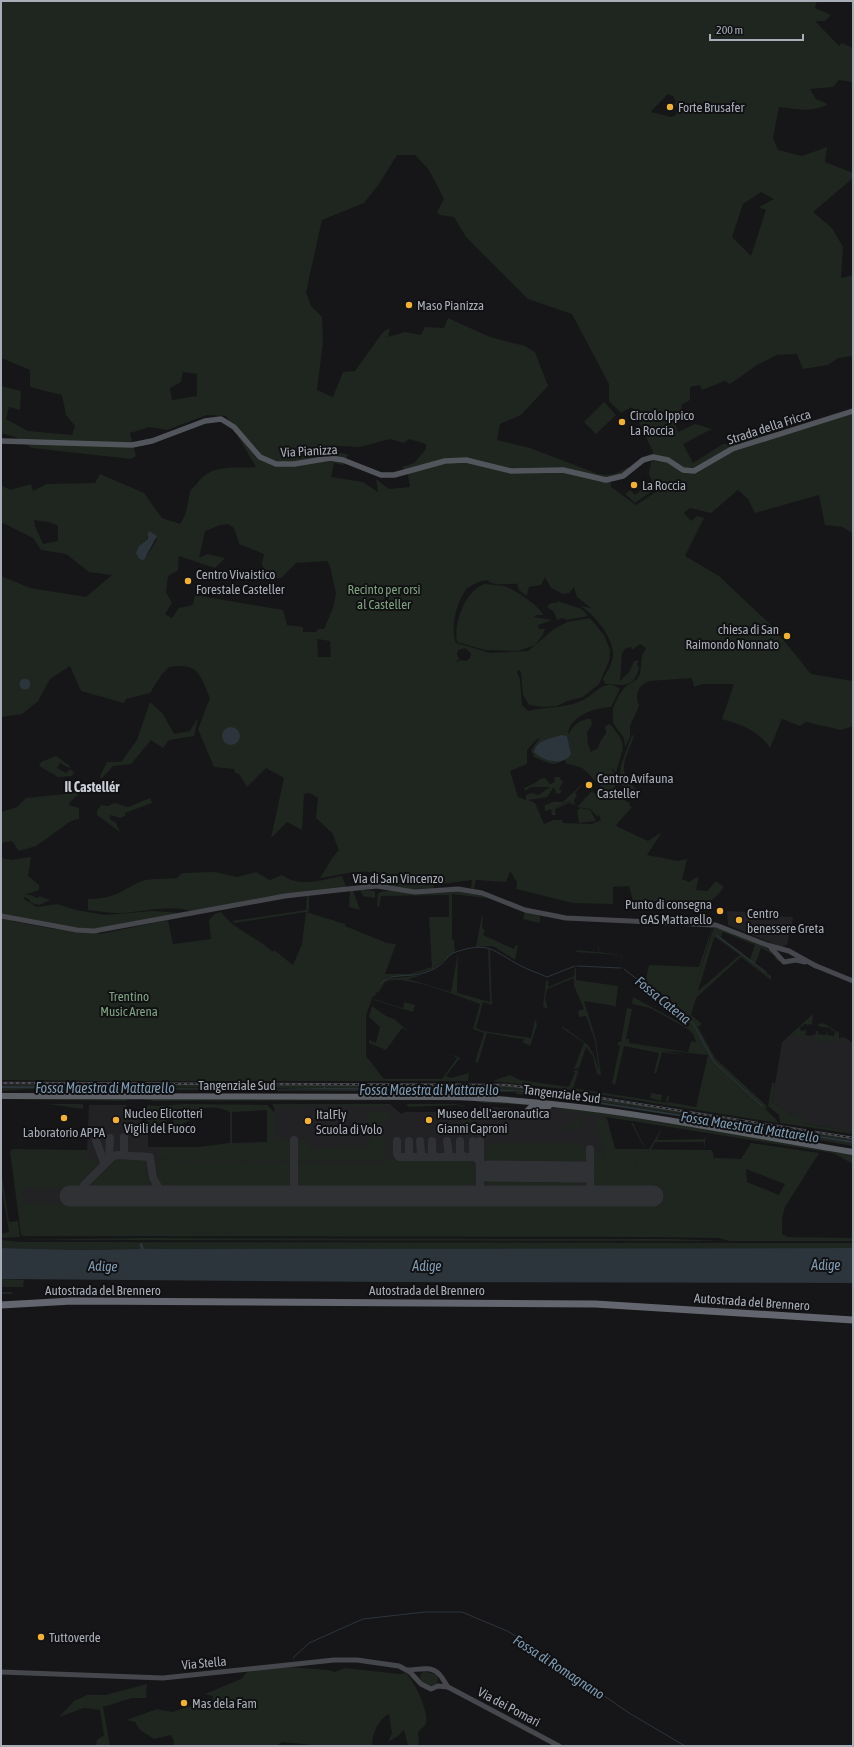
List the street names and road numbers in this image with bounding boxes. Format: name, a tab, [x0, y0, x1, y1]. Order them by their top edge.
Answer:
street label: Strada della Fricca	[725, 406, 813, 448]
street label: Via Pianizza	[280, 442, 338, 460]
street label: Via di San Vincenzo	[352, 871, 444, 886]
street label: Tangenziale Sud	[198, 1078, 276, 1093]
street label: Tangenziale Sud	[523, 1082, 601, 1106]
street label: Autostrada del Brennero	[45, 1283, 161, 1298]
street label: Autostrada del Brennero	[369, 1283, 485, 1298]
street label: Autostrada del Brennero	[694, 1290, 810, 1314]
street label: Via Stella	[181, 1654, 227, 1672]
street label: Via dei Pomari	[475, 1684, 543, 1730]

